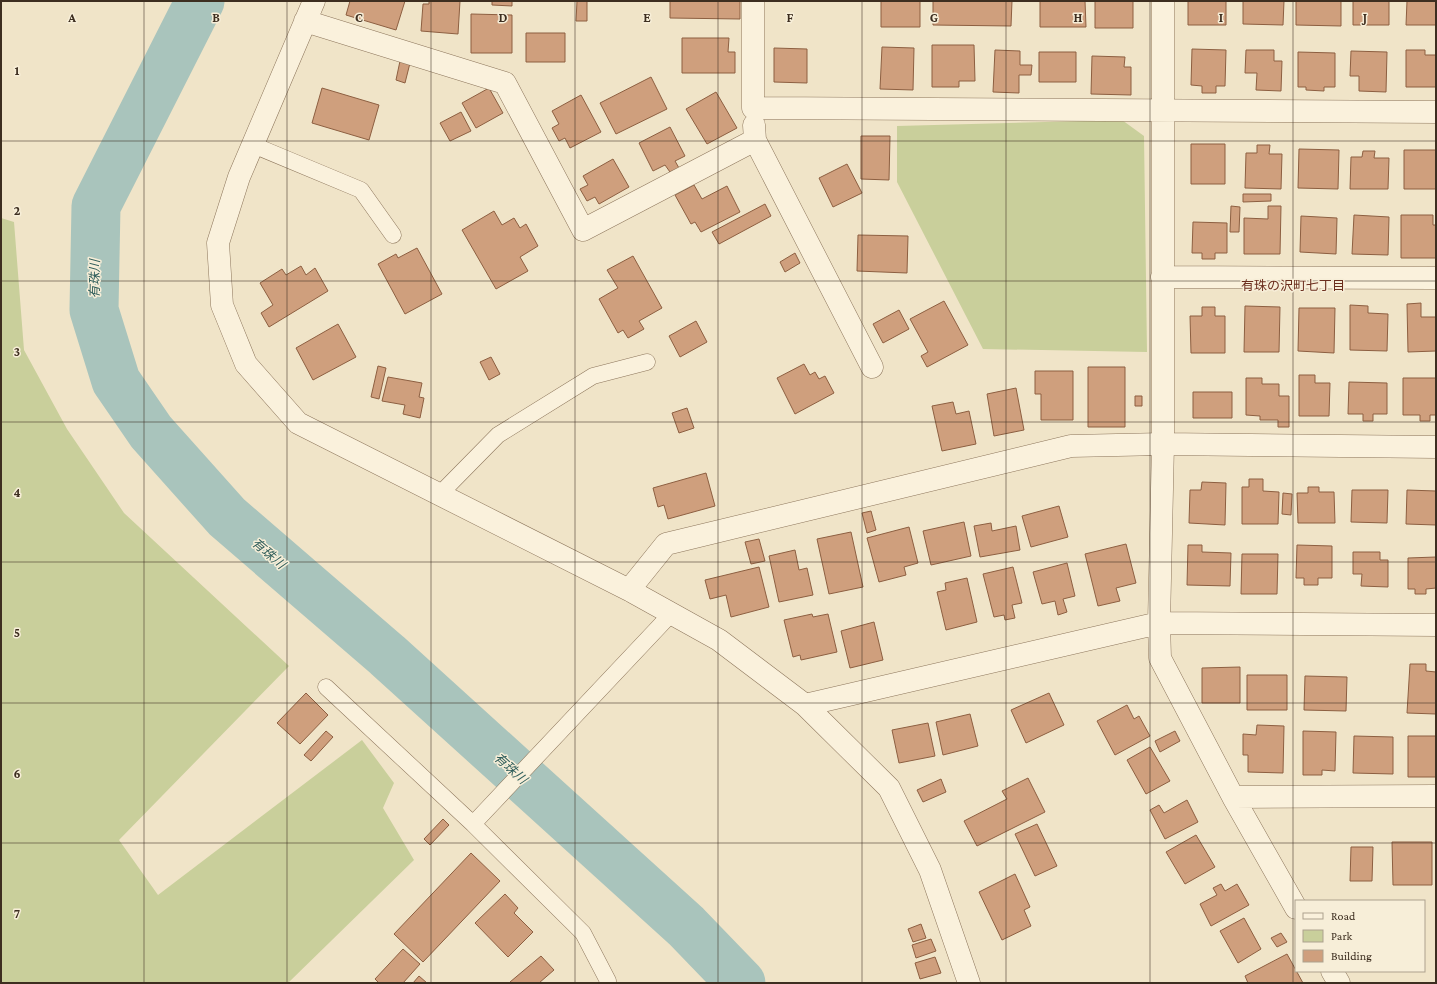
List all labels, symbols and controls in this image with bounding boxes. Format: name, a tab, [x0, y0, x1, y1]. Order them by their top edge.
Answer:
text: A	[67, 10, 76, 25]
text: B	[212, 10, 220, 25]
text: C	[355, 10, 363, 25]
text: D	[499, 10, 508, 25]
text: E	[643, 10, 651, 25]
text: F	[787, 10, 794, 25]
text: G	[930, 10, 938, 25]
text: H	[1074, 10, 1083, 25]
text: I	[1219, 10, 1223, 25]
text: J	[1361, 10, 1367, 25]
text: 1	[15, 63, 20, 78]
text: 2	[14, 203, 21, 218]
water label: 有珠川	[87, 257, 102, 299]
district label: 有珠の沢町七丁目	[1241, 278, 1345, 293]
text: 3	[14, 344, 20, 359]
text: 4	[13, 485, 21, 500]
water label: 有珠川	[249, 535, 290, 573]
text: 5	[14, 625, 20, 640]
water label: 有珠川	[491, 750, 532, 788]
text: 6	[13, 766, 21, 781]
legend	[1295, 900, 1425, 972]
text: 7	[14, 906, 20, 921]
text: Road	[1331, 909, 1356, 923]
text: Park	[1331, 929, 1353, 943]
text: Building	[1331, 949, 1372, 963]

